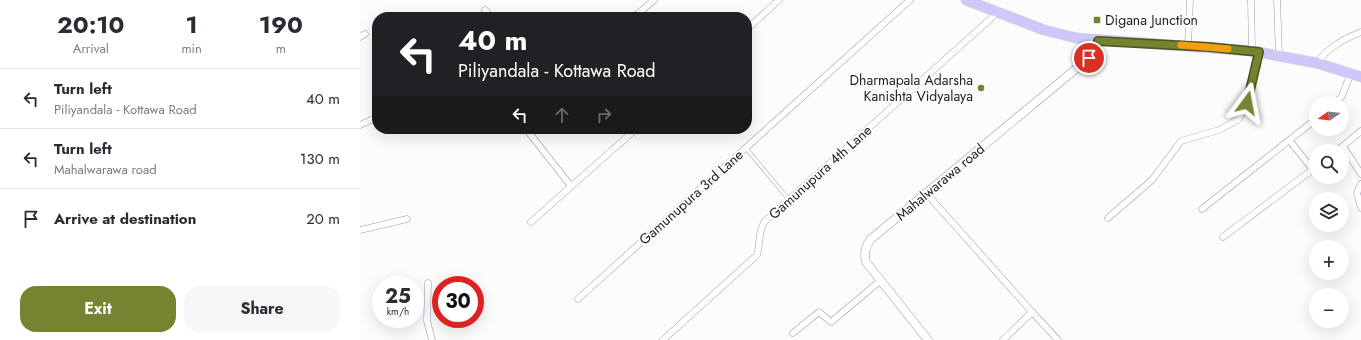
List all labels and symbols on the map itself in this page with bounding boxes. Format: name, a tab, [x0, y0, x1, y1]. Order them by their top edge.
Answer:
place label: Digana Junction	[1105, 10, 1198, 30]
marker: Digana Junction	[1092, 15, 1102, 25]
pin	[1072, 41, 1106, 75]
place label: Dharmapala Adarsha Kanishta Vidyalaya	[850, 70, 973, 106]
position arrow	[1226, 82, 1268, 124]
marker: Dharmapala Adarsha Kanishta Vidyalaya	[976, 83, 986, 93]
north arrow	[1309, 96, 1349, 136]
street label: Gamunupura 4th Lane	[764, 120, 876, 224]
street label: Mahalwarawa road	[891, 139, 989, 225]
street label: Gamunupura 3rd Lane	[635, 145, 747, 249]
speed limit sign: 30	[432, 276, 484, 328]

